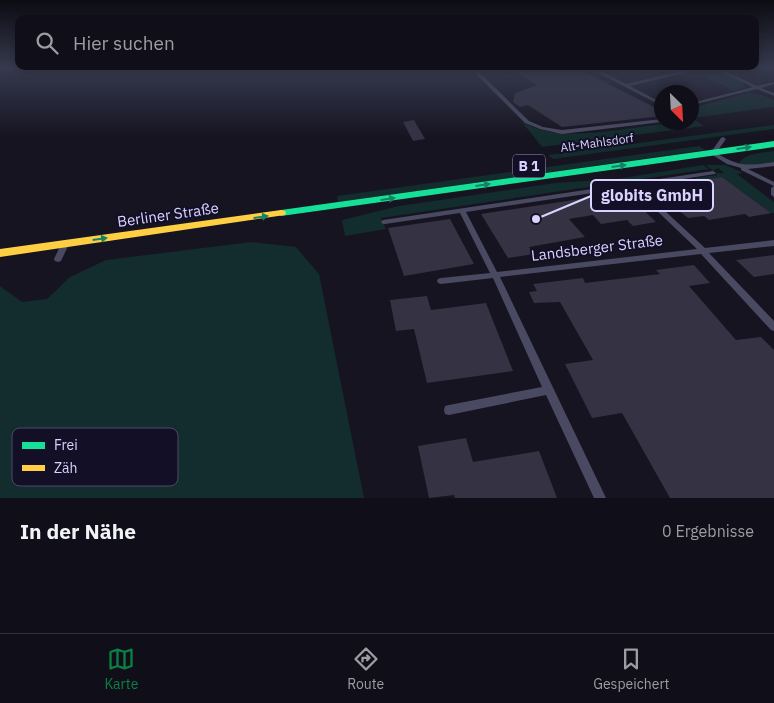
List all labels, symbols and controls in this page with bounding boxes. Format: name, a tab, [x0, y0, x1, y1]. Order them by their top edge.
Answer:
search box	[15, 15, 759, 70]
icon: search	[33, 29, 61, 57]
text: Hier suchen	[73, 31, 175, 55]
north arrow	[654, 85, 699, 130]
street label: Alt-Mahlsdorf	[559, 130, 635, 155]
one-way arrow	[736, 144, 752, 152]
road number: B 1	[513, 154, 545, 178]
one-way arrow	[611, 162, 627, 170]
callout: globits GmbH	[591, 180, 713, 211]
one-way arrow	[476, 181, 492, 189]
text: globits GmbH	[601, 185, 703, 205]
one-way arrow	[380, 195, 396, 203]
street label: Berliner Straße	[116, 198, 220, 231]
one-way arrow	[253, 212, 269, 220]
street label: Landsberger Straße	[530, 230, 664, 265]
one-way arrow	[93, 235, 109, 243]
legend	[12, 428, 178, 486]
text: Frei	[54, 436, 78, 454]
text: Zäh	[54, 459, 78, 477]
text: In der Nähe	[20, 517, 136, 545]
text: 0 Ergebnisse	[662, 521, 754, 541]
tab: Karte	[104, 645, 138, 693]
tab: Route	[347, 645, 384, 693]
tab: Gespeichert	[593, 645, 670, 693]

